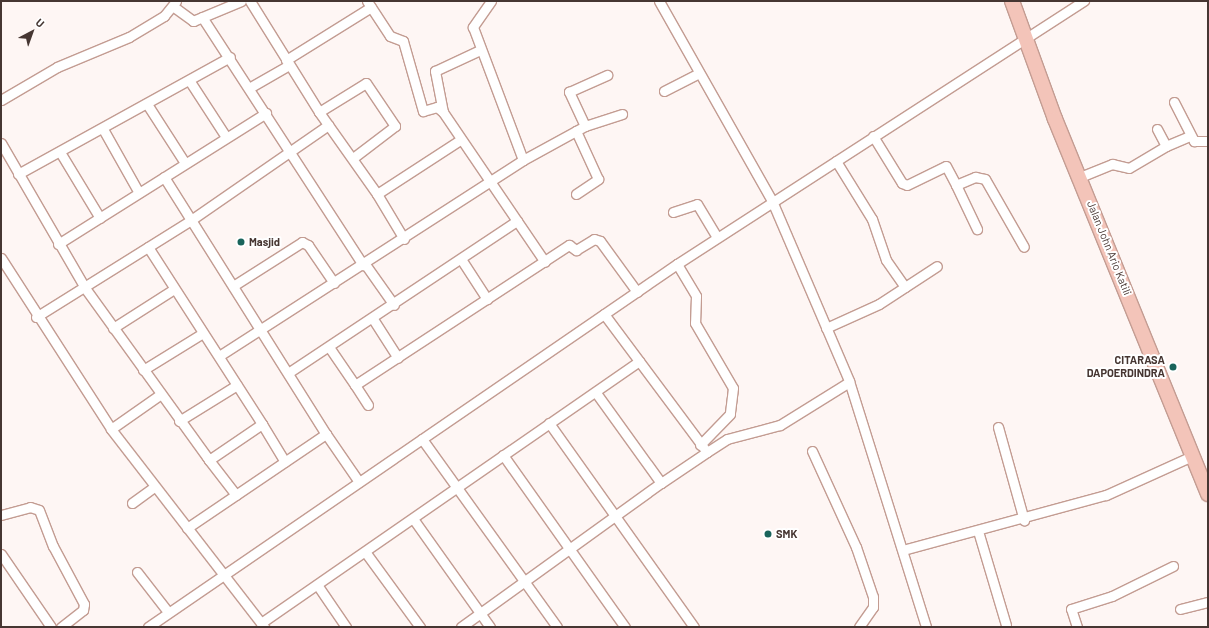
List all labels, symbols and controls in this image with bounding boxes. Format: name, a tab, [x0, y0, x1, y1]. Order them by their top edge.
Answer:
north arrow	[12, 12, 52, 52]
text: U	[33, 15, 47, 30]
street label: Jalan John Ario Katili	[1084, 199, 1134, 297]
place label: Masjid	[249, 235, 280, 249]
marker: Masjid	[236, 237, 246, 247]
place label: CITARASA DAPOERDINDRA	[1087, 354, 1165, 380]
marker: CITARASA DAPOERDINDRA	[1168, 362, 1178, 372]
place label: SMK	[776, 527, 797, 541]
marker: SMK	[763, 529, 773, 539]

